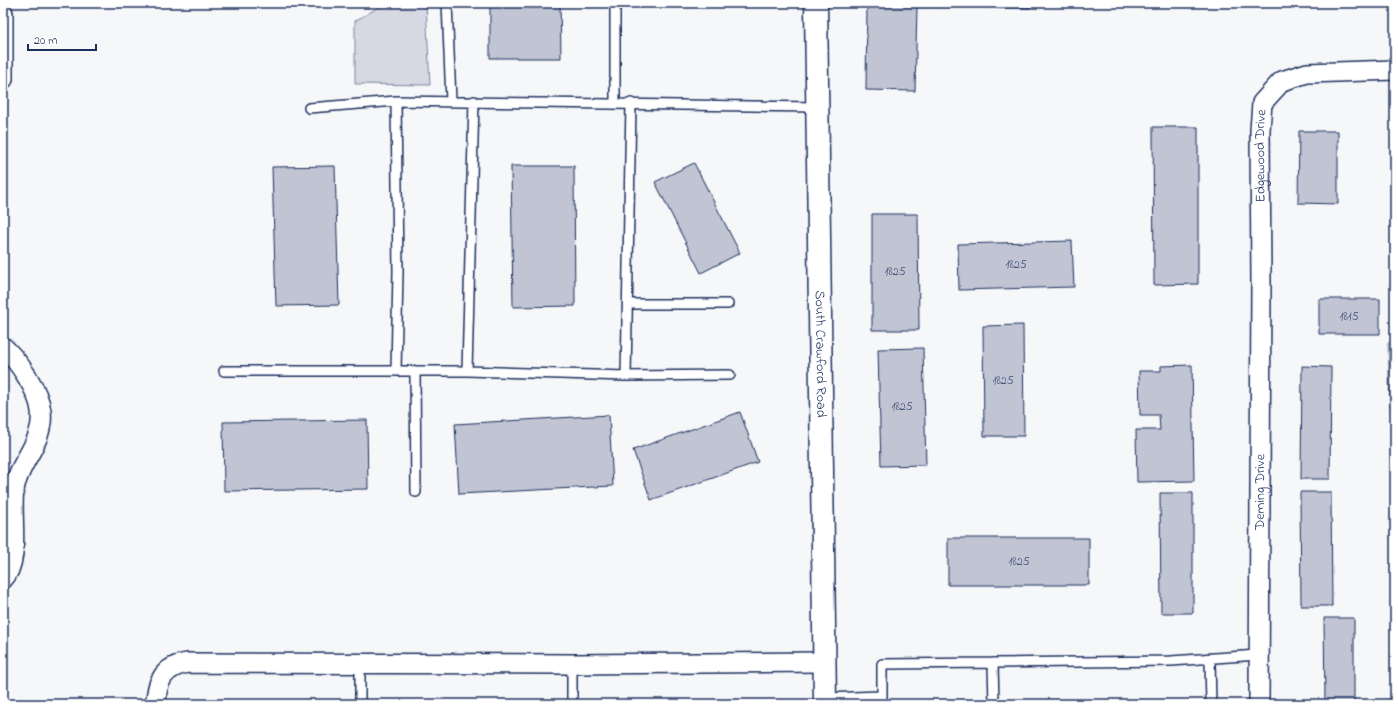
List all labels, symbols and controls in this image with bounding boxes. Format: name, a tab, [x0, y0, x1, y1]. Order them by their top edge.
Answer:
scale bar	[28, 26, 96, 52]
text: 20 m	[34, 32, 57, 50]
street label: Edgewood Drive	[1249, 108, 1272, 203]
house number: 1825	[1005, 256, 1027, 274]
house number: 1825	[884, 263, 906, 281]
street label: South Crawford Road	[809, 290, 832, 418]
house number: 1815	[1340, 308, 1359, 326]
house number: 1825	[992, 372, 1014, 390]
house number: 1825	[891, 398, 913, 416]
street label: Deming Drive	[1249, 453, 1272, 531]
house number: 1825	[1008, 553, 1030, 571]

